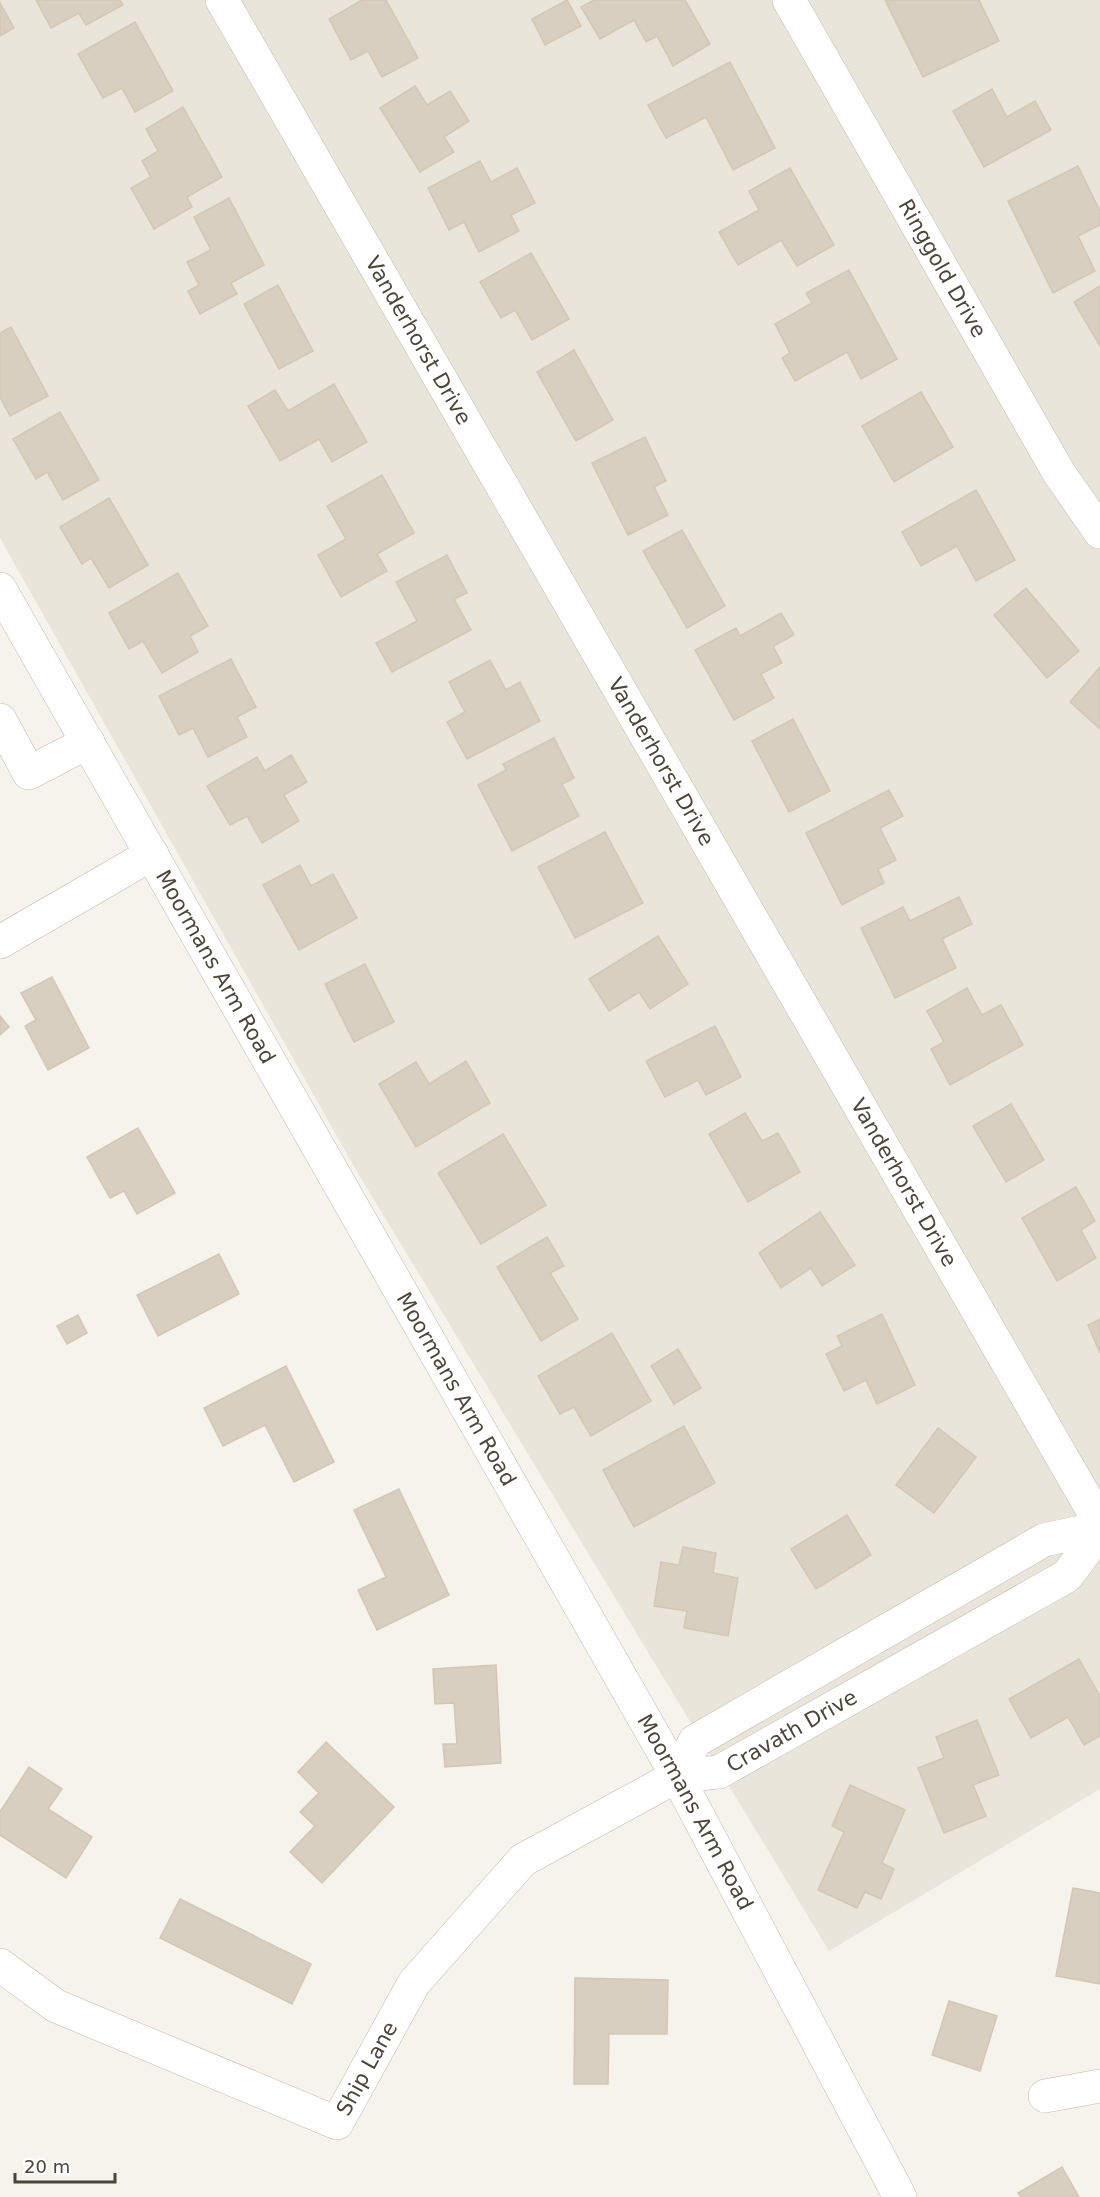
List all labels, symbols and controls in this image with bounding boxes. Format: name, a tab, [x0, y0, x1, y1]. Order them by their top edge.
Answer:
street label: Ringgold Drive	[893, 195, 991, 342]
street label: Vanderhorst Drive	[360, 252, 476, 429]
street label: Vanderhorst Drive	[603, 673, 719, 850]
street label: Moormans Arm Road	[151, 866, 280, 1068]
street label: Vanderhorst Drive	[846, 1094, 962, 1271]
street label: Moormans Arm Road	[392, 1288, 521, 1490]
street label: Cravath Drive	[722, 1685, 861, 1777]
street label: Moormans Arm Road	[632, 1710, 758, 1914]
street label: Ship Lane	[332, 2017, 402, 2120]
scale bar	[15, 2146, 116, 2184]
text: 20 m	[24, 2156, 70, 2177]

